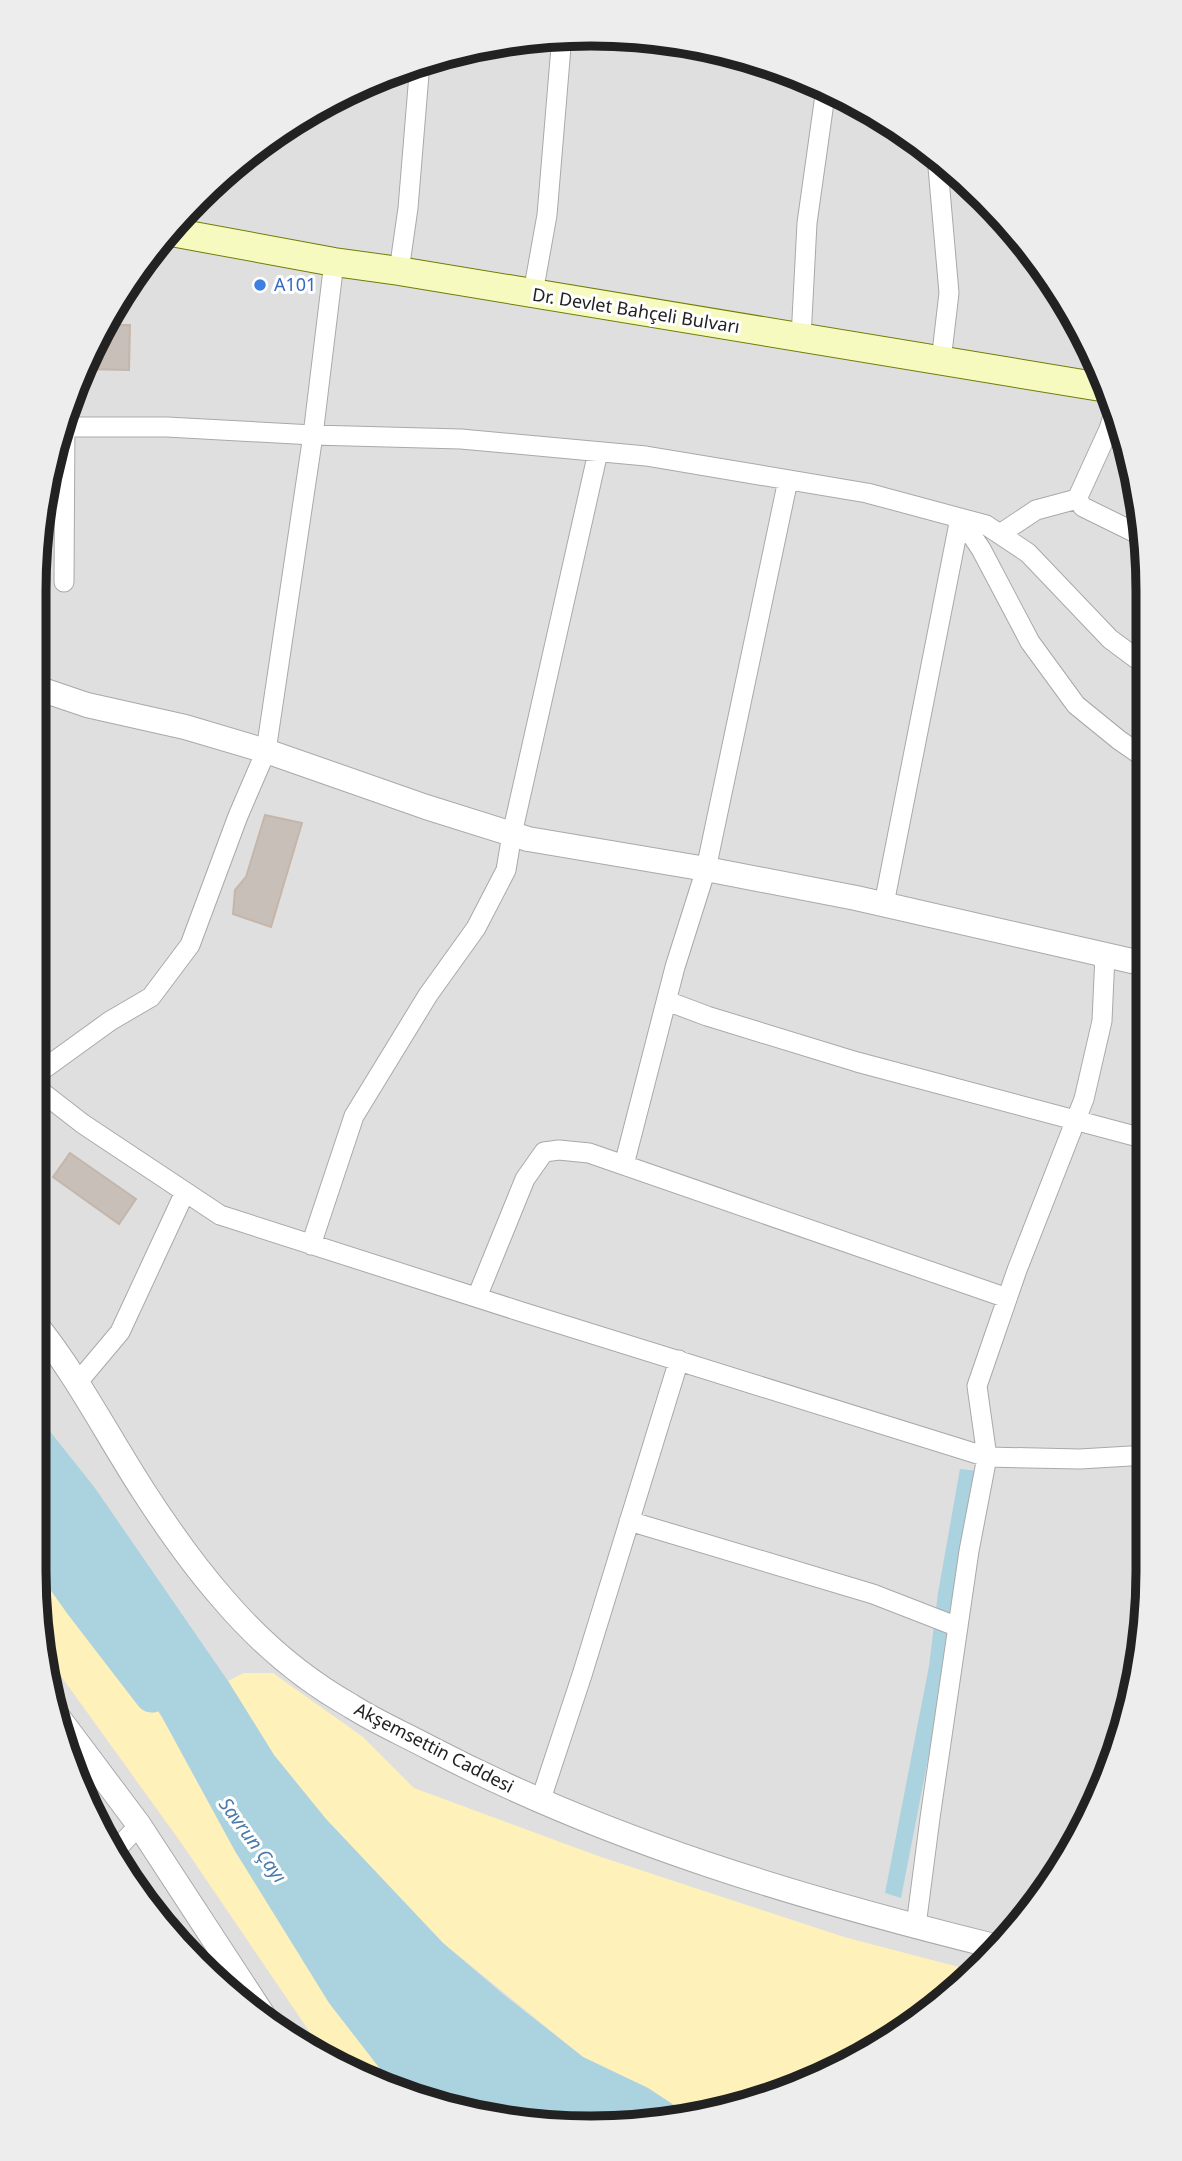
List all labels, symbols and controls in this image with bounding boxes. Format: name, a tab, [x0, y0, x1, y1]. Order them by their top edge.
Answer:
place label: A101	[274, 272, 316, 296]
marker: A101	[252, 277, 268, 293]
street label: Dr. Devlet Bahçeli Bulvarı	[531, 282, 742, 338]
street label: Akşemsettin Caddesi	[351, 1696, 518, 1798]
water label: Savrun Çayı	[213, 1792, 293, 1888]

